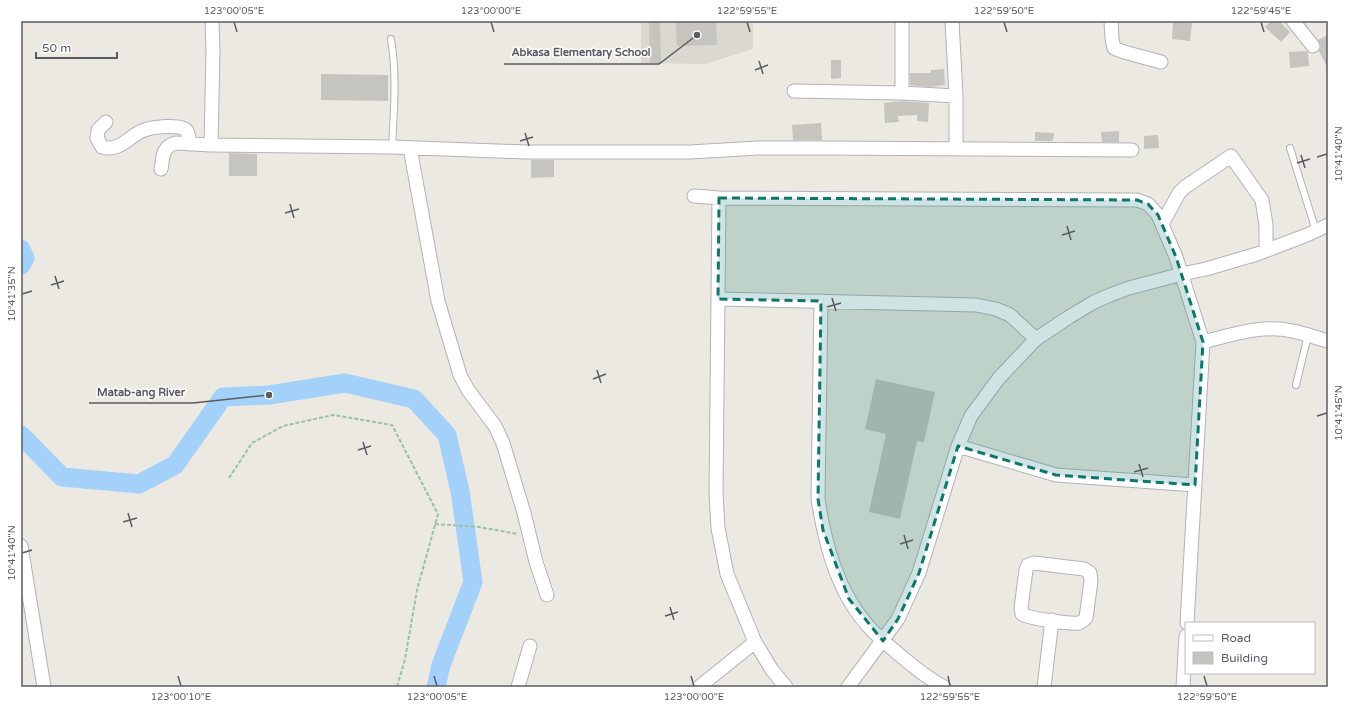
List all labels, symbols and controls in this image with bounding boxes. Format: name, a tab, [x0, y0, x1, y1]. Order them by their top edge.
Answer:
text: 123°00'05"E	[204, 5, 264, 17]
text: 123°00'00"E	[461, 5, 521, 17]
text: 122°59'55"E	[717, 5, 777, 17]
text: 122°59'50"E	[974, 5, 1034, 17]
text: 122°59'45"E	[1231, 5, 1291, 17]
scale bar	[36, 34, 117, 60]
text: 50 m	[42, 41, 71, 55]
callout: Abkasa Elementary School	[504, 41, 659, 64]
text: Abkasa Elementary School	[511, 46, 651, 60]
text: 10°41'40"N	[1333, 126, 1345, 182]
text: 10°41'35"N	[6, 266, 18, 322]
callout: Matab-ang River	[89, 380, 193, 403]
text: 10°41'45"N	[1333, 385, 1345, 441]
text: Matab-ang River	[97, 386, 186, 400]
text: 10°41'40"N	[6, 525, 18, 581]
legend	[1185, 622, 1315, 674]
text: Road	[1221, 631, 1251, 645]
text: Building	[1221, 651, 1268, 665]
text: 123°00'10"E	[151, 691, 211, 703]
text: 123°00'05"E	[407, 691, 467, 703]
text: 123°00'00"E	[664, 691, 724, 703]
text: 122°59'55"E	[920, 691, 980, 703]
text: 122°59'50"E	[1177, 691, 1237, 703]

